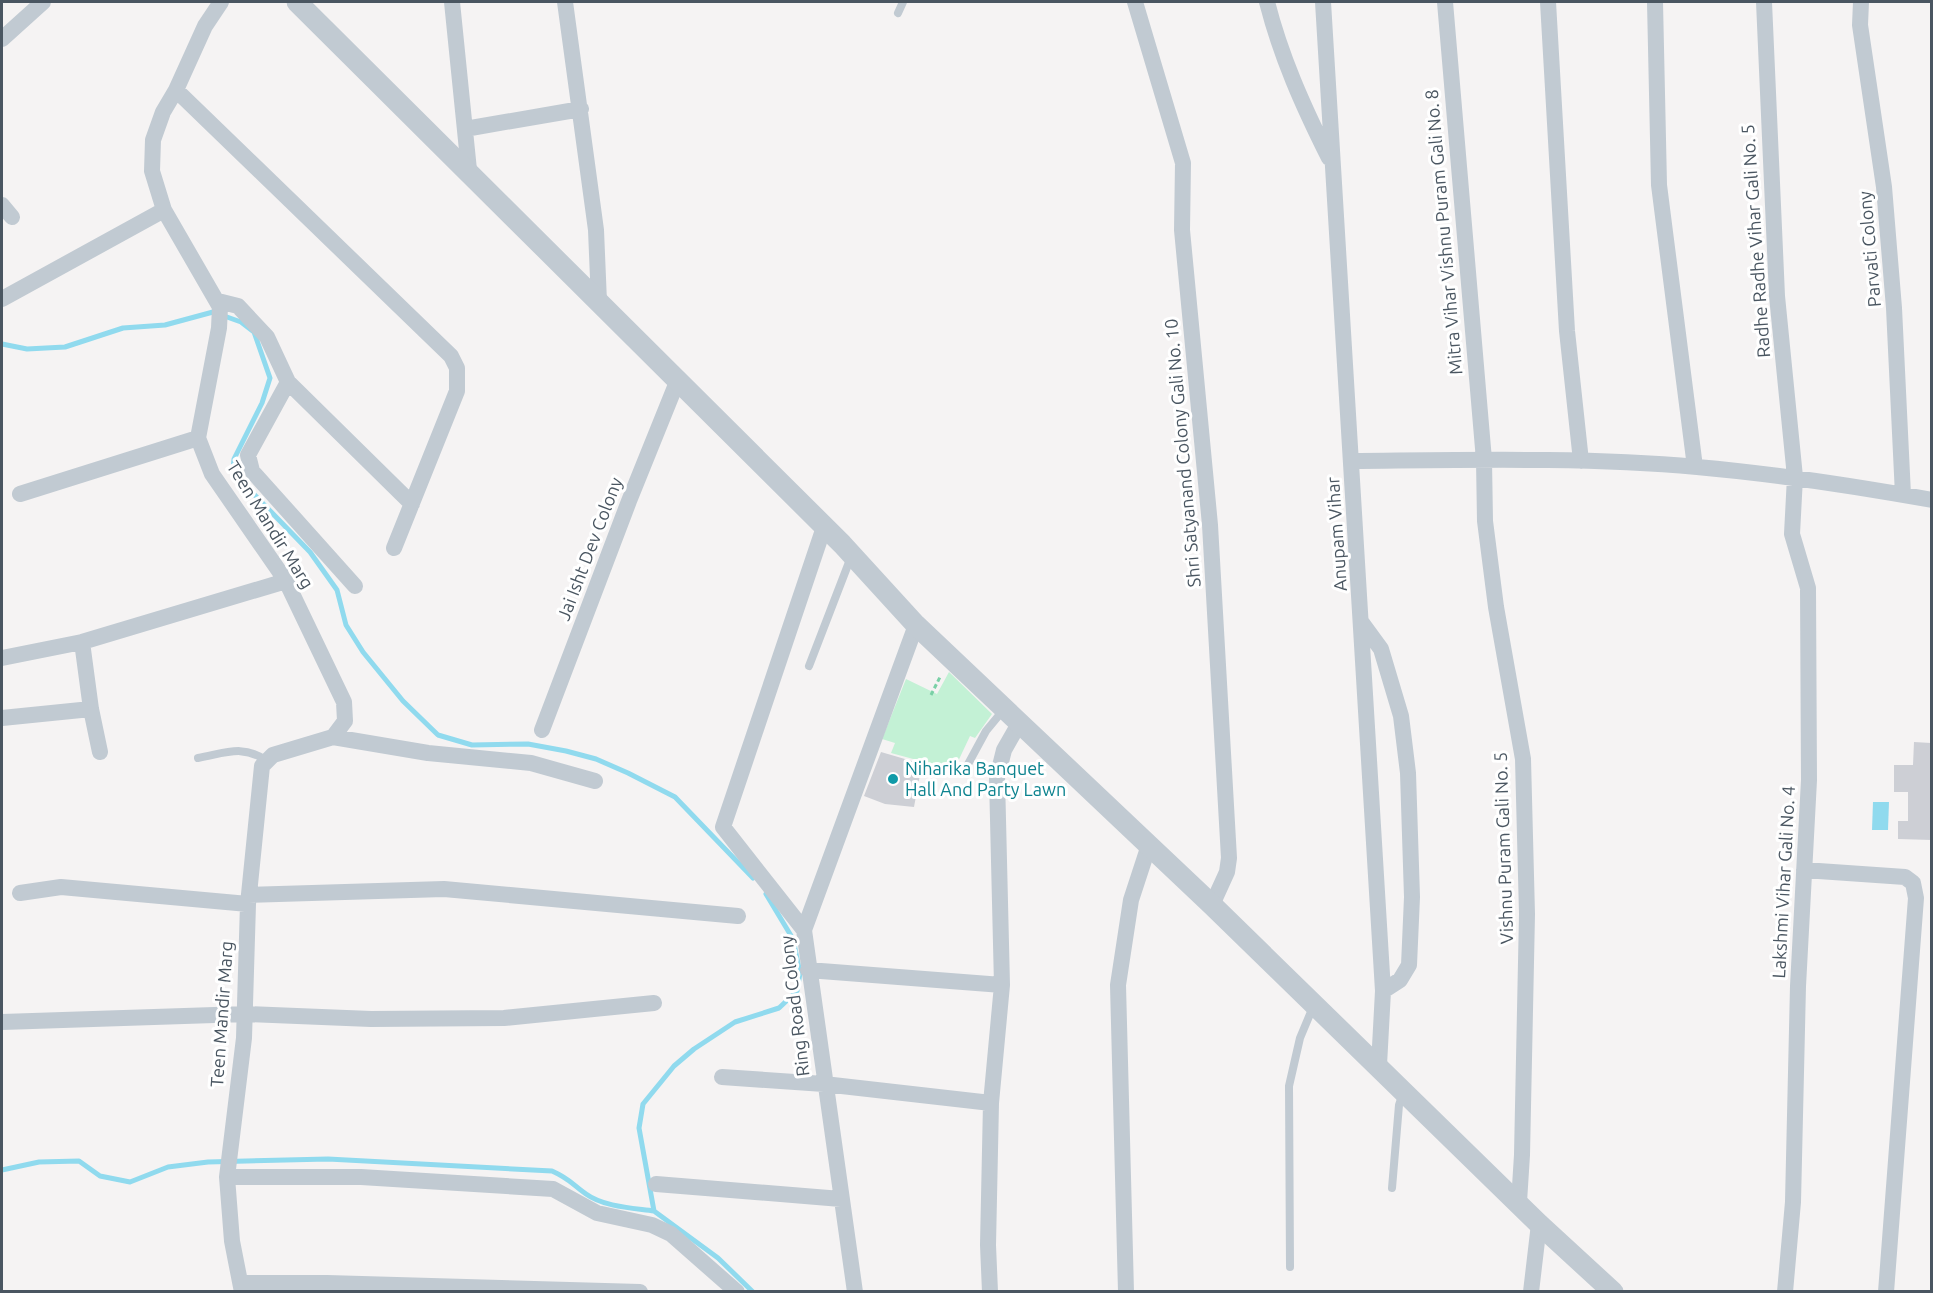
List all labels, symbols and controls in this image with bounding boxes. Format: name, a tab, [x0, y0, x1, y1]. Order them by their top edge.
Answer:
street label: Mitra Vihar Vishnu Puram Gali No. 8	[1421, 89, 1465, 376]
street label: Radhe Radhe Vihar Gali No. 5	[1737, 124, 1773, 358]
street label: Parvati Colony	[1854, 190, 1884, 308]
street label: Shri Satyanand Colony Gali No. 10	[1160, 318, 1204, 588]
street label: Teen Mandir Marg	[224, 457, 318, 592]
street label: Jai Isht Dev Colony	[553, 474, 626, 623]
street label: Anupam Vihar	[1322, 476, 1350, 592]
street label: Vishnu Puram Gali No. 5	[1490, 752, 1516, 944]
place label: Niharika Banquet Hall And Party Lawn	[905, 758, 1066, 799]
marker: Niharika Banquet Hall And Party Lawn	[886, 772, 900, 786]
street label: Lakshmi Vihar Gali No. 4	[1768, 785, 1798, 979]
street label: Ring Road Colony	[775, 934, 813, 1078]
street label: Teen Mandir Marg	[206, 940, 236, 1088]

